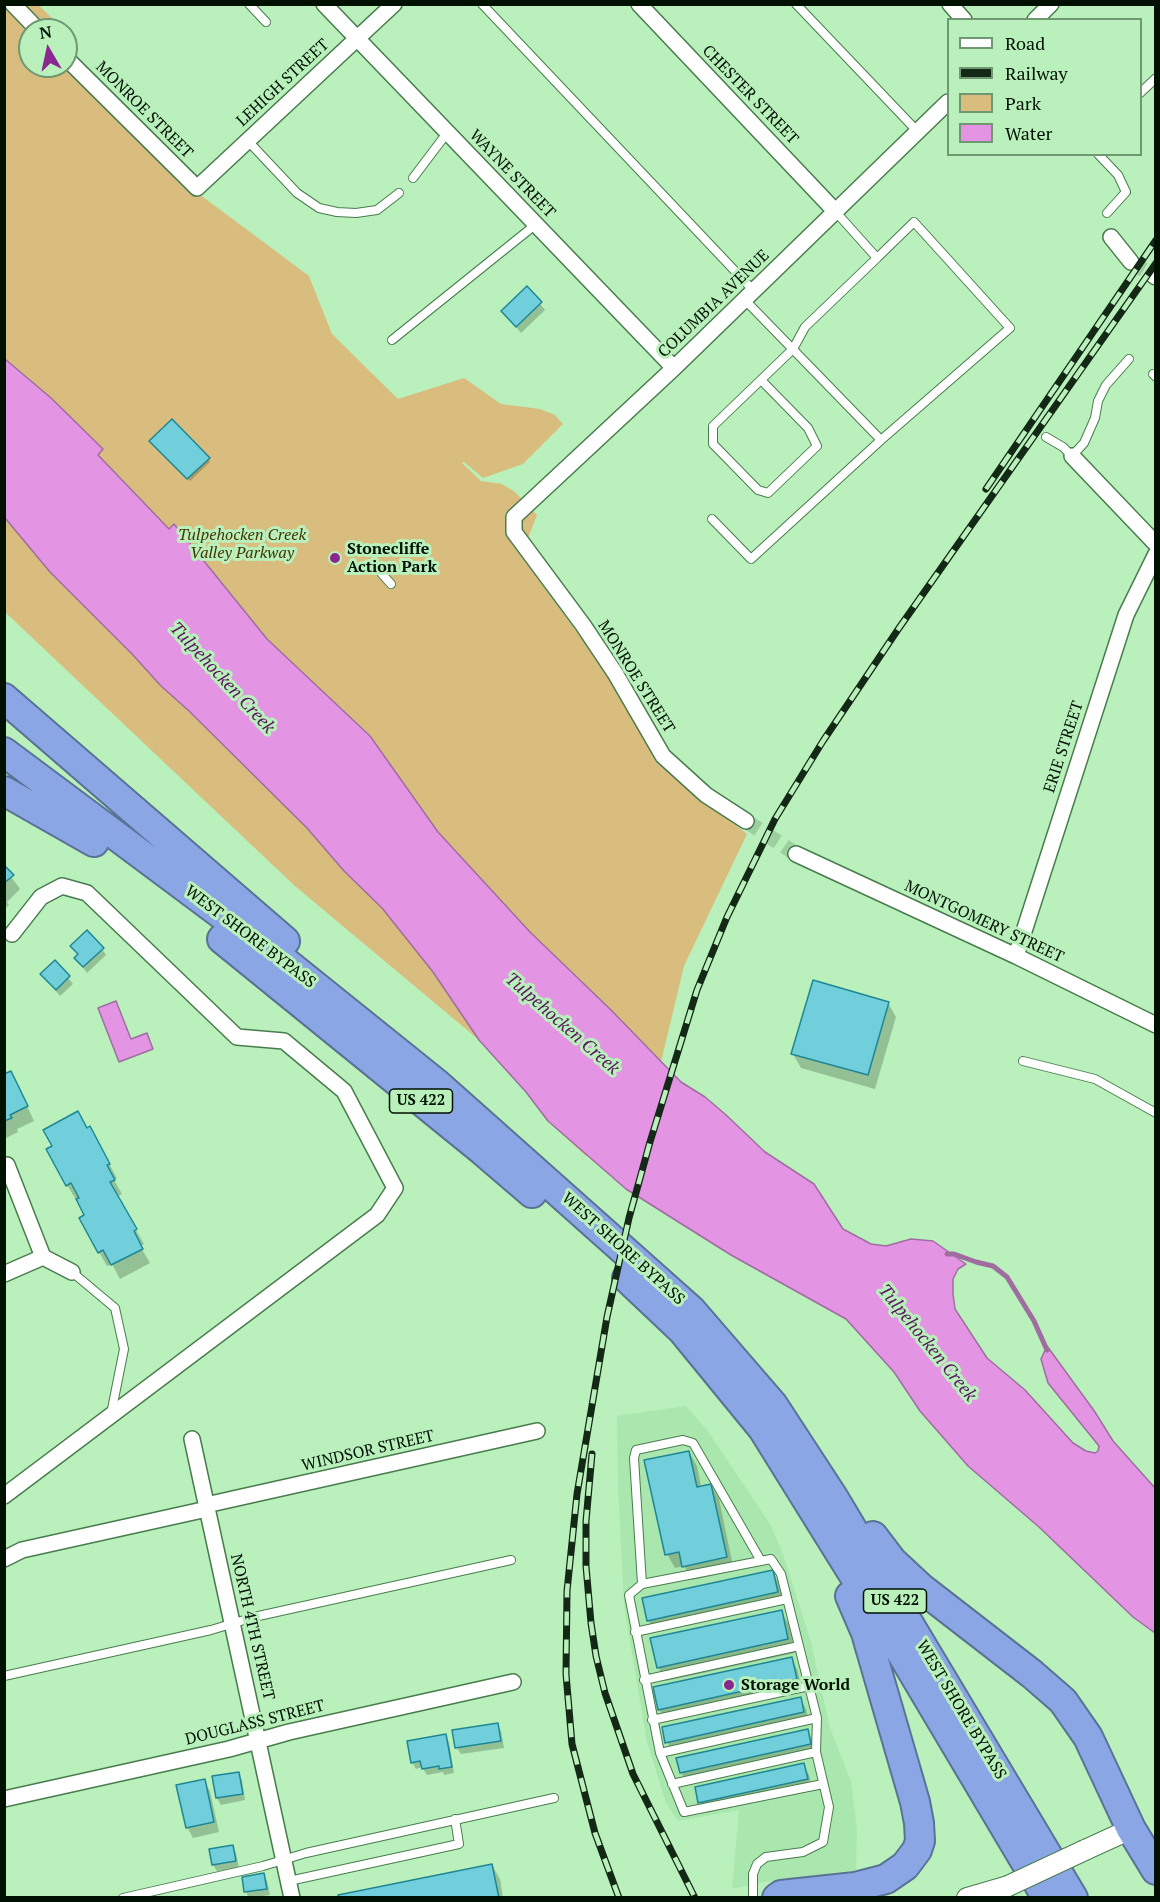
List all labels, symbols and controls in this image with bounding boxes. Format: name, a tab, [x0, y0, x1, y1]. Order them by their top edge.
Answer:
north arrow	[18, 18, 78, 78]
legend	[947, 18, 1142, 156]
text: N	[38, 20, 53, 44]
text: Road	[1005, 31, 1045, 55]
street label: LEHIGH STREET	[233, 35, 333, 131]
street label: CHESTER STREET	[698, 41, 802, 149]
street label: MONROE STREET	[91, 57, 197, 163]
text: Railway	[1005, 61, 1068, 85]
text: Park	[1005, 91, 1041, 115]
text: Water	[1005, 121, 1052, 145]
street label: WAYNE STREET	[465, 126, 559, 222]
street label: COLUMBIA AVENUE	[655, 246, 773, 362]
park label: Tulpehocken Creek Valley Parkway	[178, 525, 306, 563]
place label: Stonecliffe Action Park	[347, 539, 437, 577]
marker: Stonecliffe Action Park	[328, 551, 342, 565]
street label: MONROE STREET	[594, 617, 678, 737]
water label: Tulpehocken Creek	[165, 618, 279, 738]
street label: ERIE STREET	[1040, 699, 1088, 795]
street label: MONTGOMERY STREET	[901, 877, 1067, 967]
street label: WEST SHORE BYPASS	[181, 882, 319, 992]
water label: Tulpehocken Creek	[500, 969, 624, 1079]
road number: US 422	[390, 1089, 452, 1113]
street label: WEST SHORE BYPASS	[558, 1189, 688, 1309]
water label: Tulpehocken Creek	[873, 1280, 981, 1406]
street label: WINDSOR STREET	[300, 1426, 436, 1476]
street label: NORTH 4TH STREET	[226, 1552, 278, 1702]
road number: US 422	[864, 1589, 926, 1613]
street label: WEST SHORE BYPASS	[912, 1637, 1010, 1783]
place label: Storage World	[741, 1675, 850, 1695]
marker: Storage World	[722, 1678, 736, 1692]
street label: DOUGLASS STREET	[183, 1696, 327, 1750]

